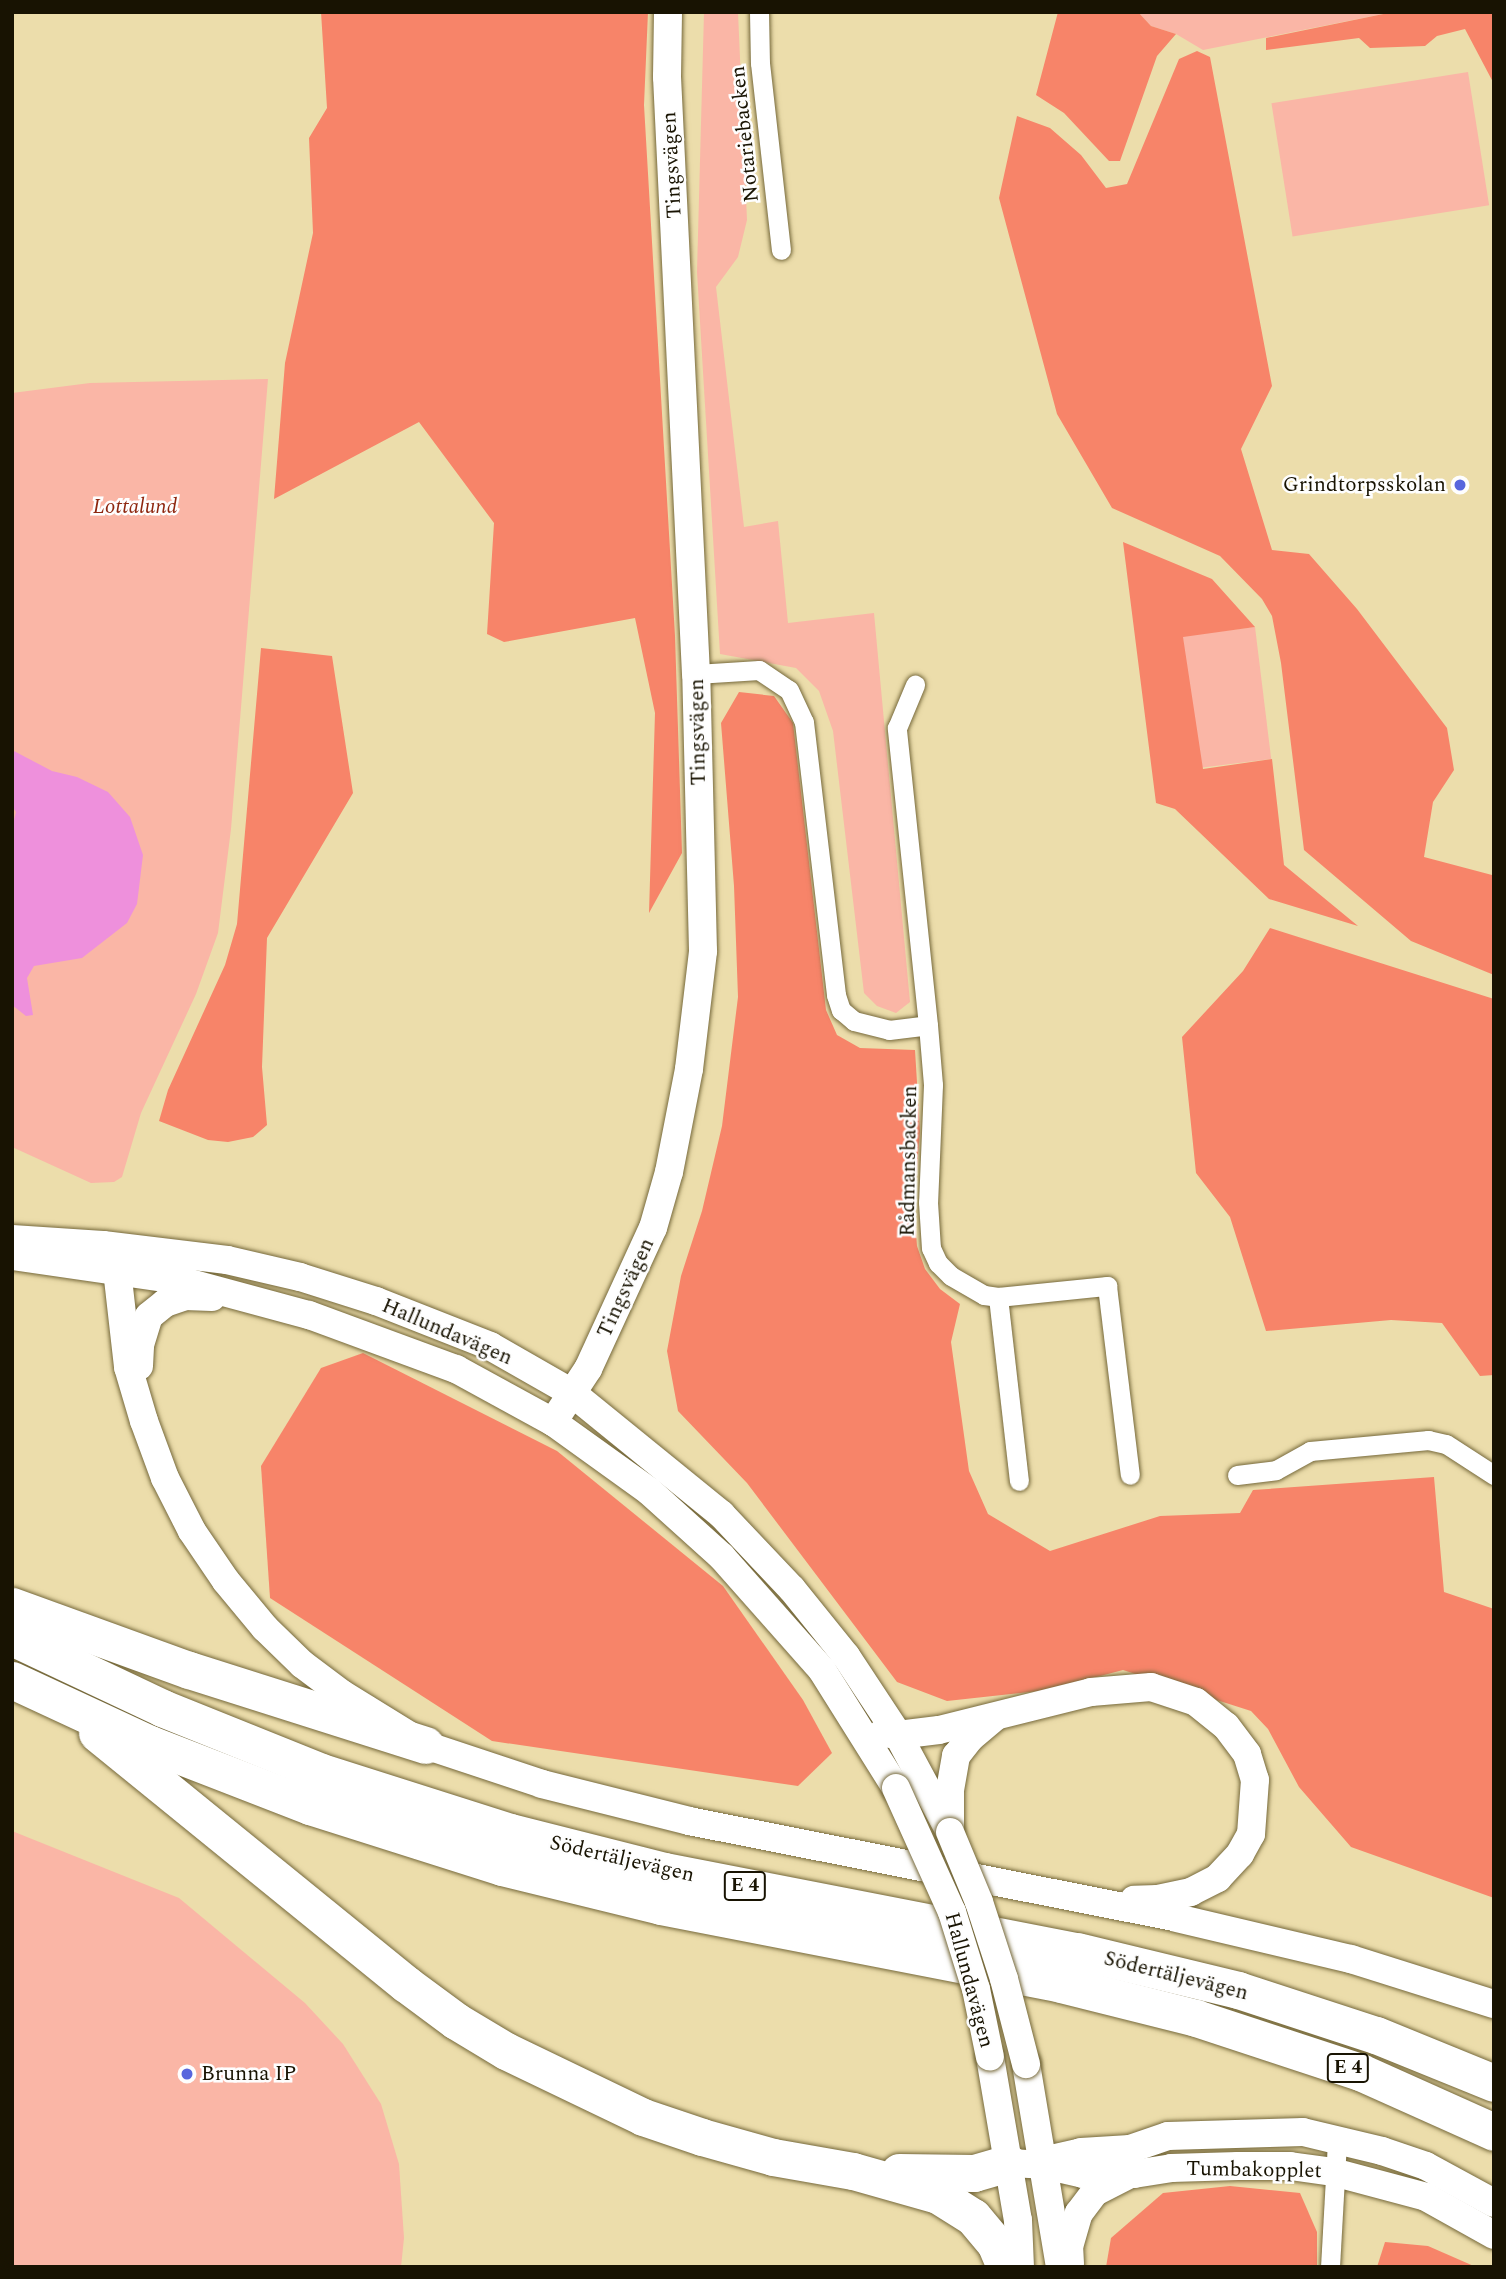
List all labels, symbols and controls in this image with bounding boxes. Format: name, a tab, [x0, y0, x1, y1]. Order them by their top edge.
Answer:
street label: Notariebacken	[725, 65, 765, 203]
street label: Tingsvägen	[657, 111, 687, 219]
place label: Grindtorpsskolan	[1283, 472, 1446, 498]
marker: Grindtorpsskolan	[1452, 477, 1468, 493]
park label: Lottalund	[93, 494, 177, 520]
street label: Tingsvägen	[684, 678, 712, 786]
street label: Rådmansbacken	[895, 1085, 923, 1237]
street label: Tingsvägen	[592, 1234, 660, 1342]
street label: Hallundavägen	[378, 1293, 516, 1371]
street label: Södertäljevägen	[547, 1830, 697, 1888]
road number: E 4	[722, 1870, 768, 1902]
street label: Hallundavägen	[939, 1909, 999, 2051]
street label: Södertäljevägen	[1101, 1946, 1251, 2006]
road number: E 4	[1325, 2052, 1371, 2084]
place label: Brunna IP	[201, 2061, 296, 2087]
marker: Brunna IP	[179, 2066, 195, 2082]
street label: Tumbakopplet	[1186, 2156, 1322, 2184]

